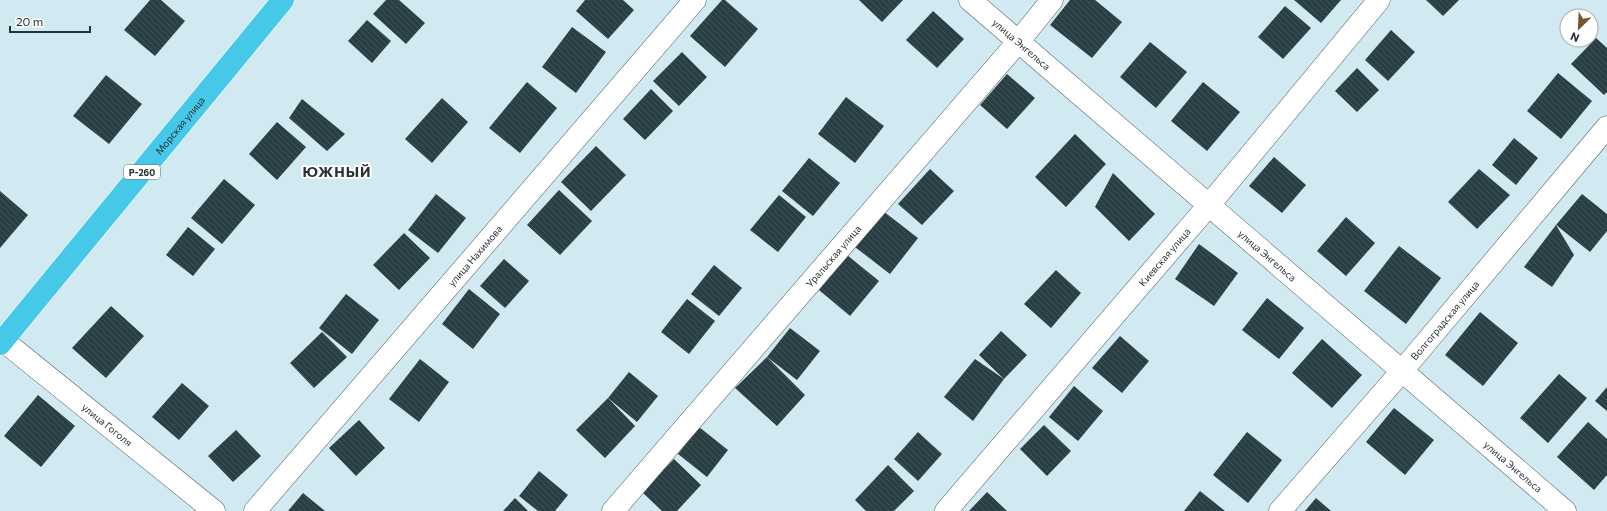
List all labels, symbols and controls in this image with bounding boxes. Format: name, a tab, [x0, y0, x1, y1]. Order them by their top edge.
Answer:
scale bar	[10, 8, 90, 34]
north arrow	[1559, 8, 1599, 48]
text: 20 m	[16, 14, 43, 28]
street label: улица Энгельса	[990, 16, 1053, 72]
text: N	[1568, 30, 1581, 45]
street label: Морская улица	[152, 94, 207, 157]
district label: ЮЖНЫЙ	[302, 163, 372, 180]
road number: Р-260	[124, 165, 160, 179]
street label: Уральская улица	[803, 222, 863, 289]
street label: улица Нахимова	[445, 223, 504, 289]
street label: Киевская улица	[1136, 225, 1193, 289]
street label: улица Энгельса	[1236, 227, 1299, 284]
street label: Волгоградская улица	[1408, 278, 1481, 362]
street label: улица Гоголя	[80, 401, 135, 449]
street label: улица Энгельса	[1482, 438, 1545, 495]

